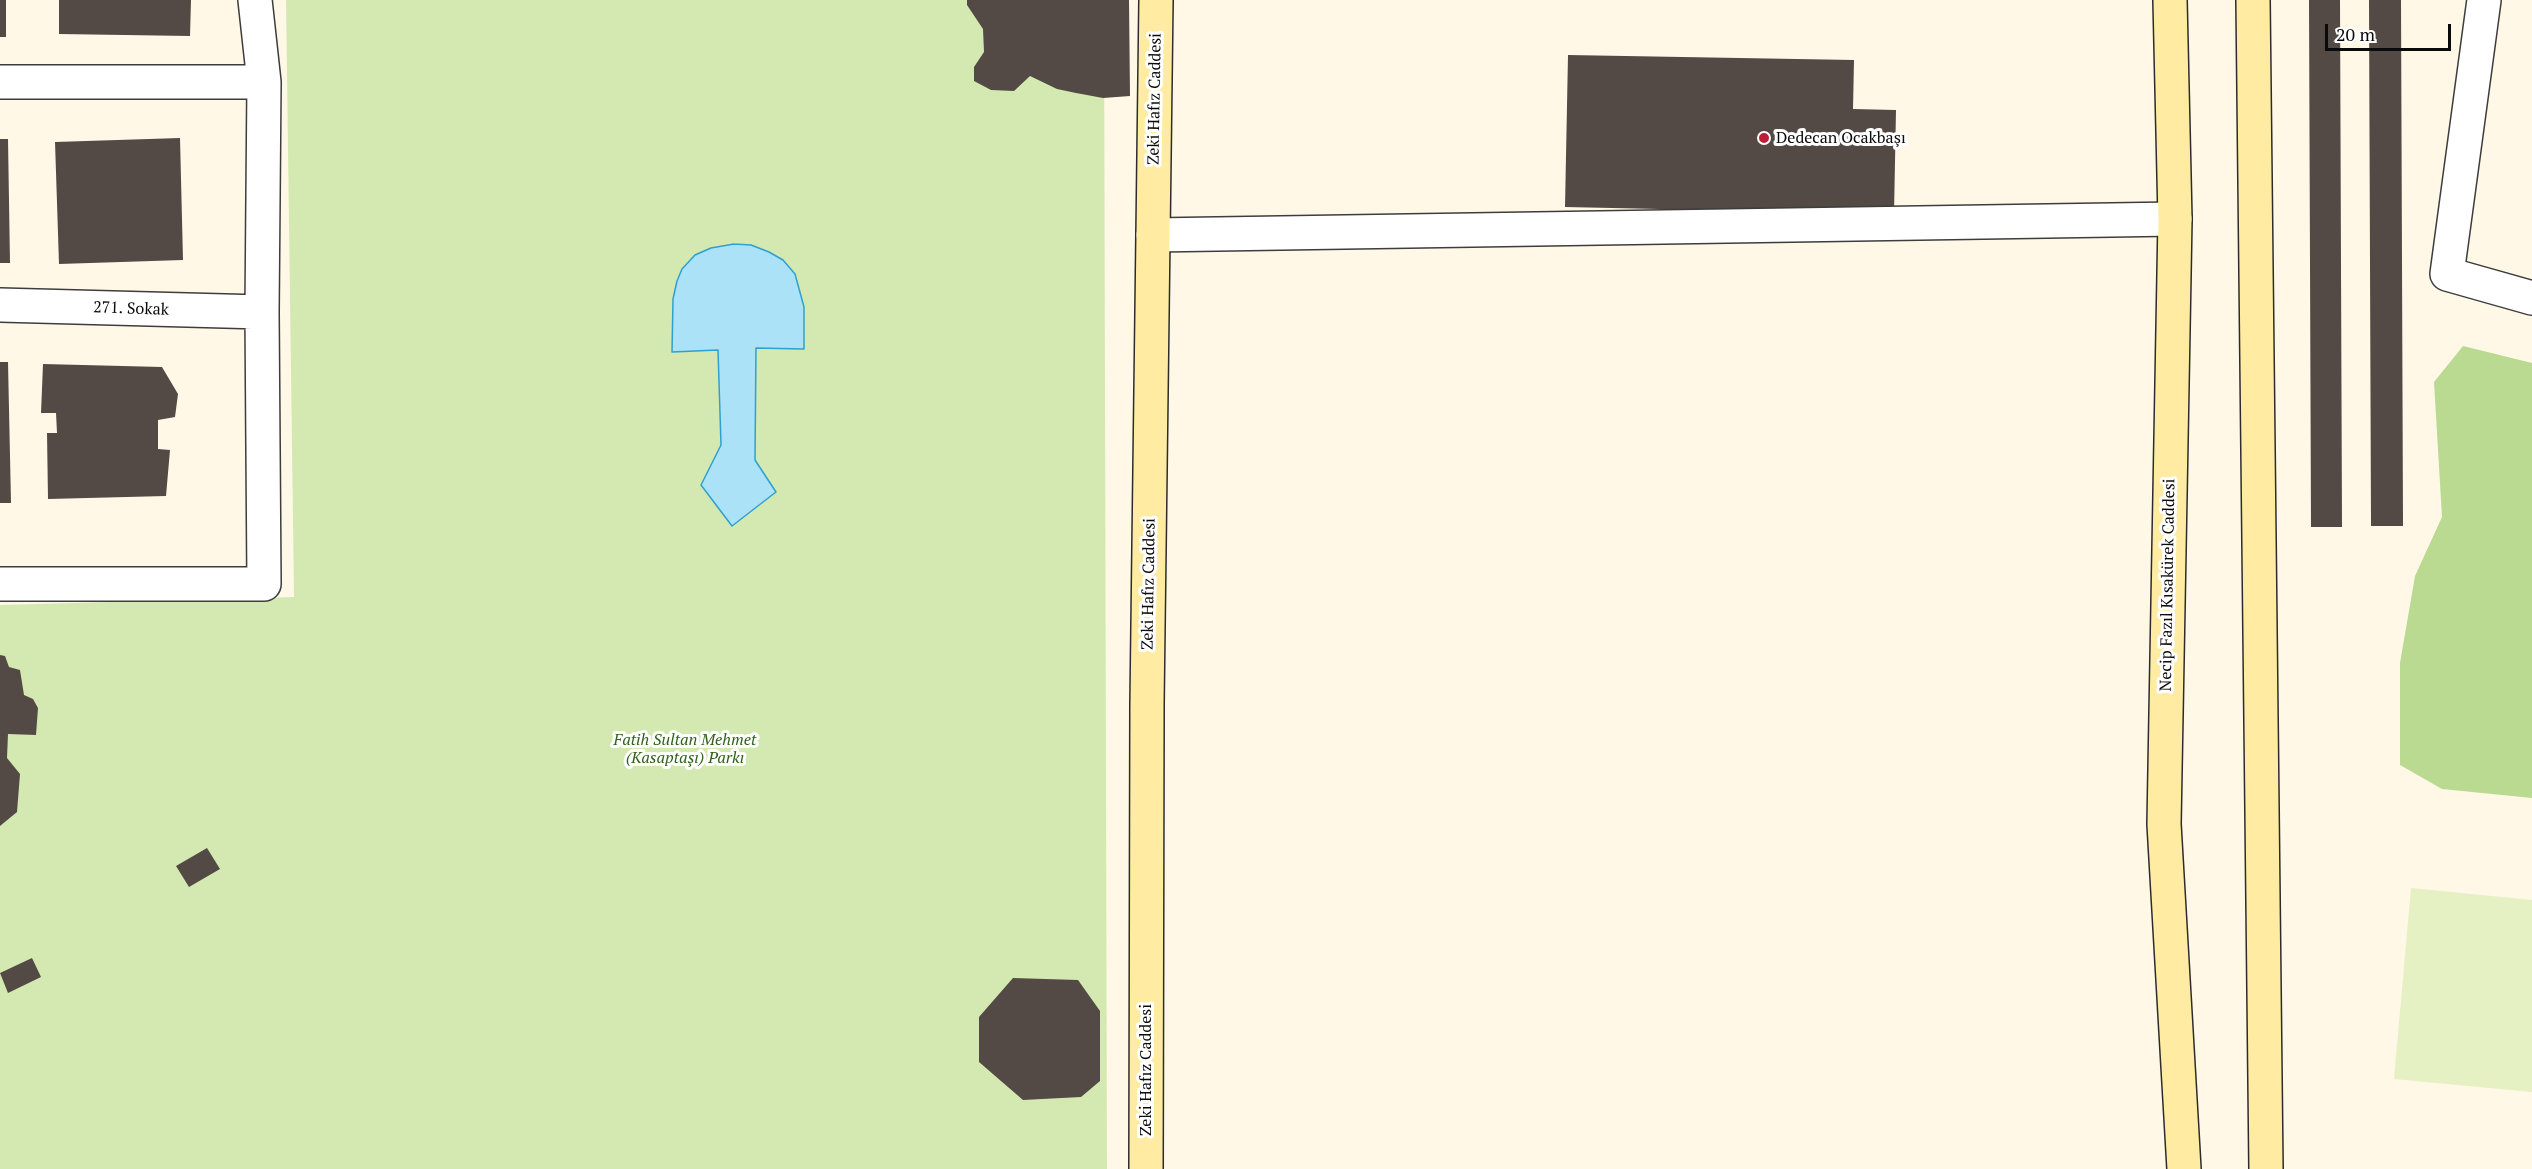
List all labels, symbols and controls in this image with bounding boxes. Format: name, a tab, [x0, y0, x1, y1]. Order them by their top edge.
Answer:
scale bar	[2328, 12, 2454, 50]
text: 20 m	[2336, 22, 2375, 46]
street label: Zeki Hafız Caddesi	[1144, 33, 1166, 165]
place label: Dedecan Ocakbaşı	[1776, 128, 1906, 148]
marker: Dedecan Ocakbaşı	[1757, 131, 1771, 145]
street label: 271. Sokak	[93, 298, 169, 320]
street label: Necip Fazıl Kısakürek Caddesi	[2157, 478, 2179, 692]
street label: Zeki Hafız Caddesi	[1138, 518, 1160, 650]
park label: Fatih Sultan Mehmet (Kasaptaşı) Parkı	[614, 730, 756, 768]
street label: Zeki Hafız Caddesi	[1136, 1004, 1156, 1136]

